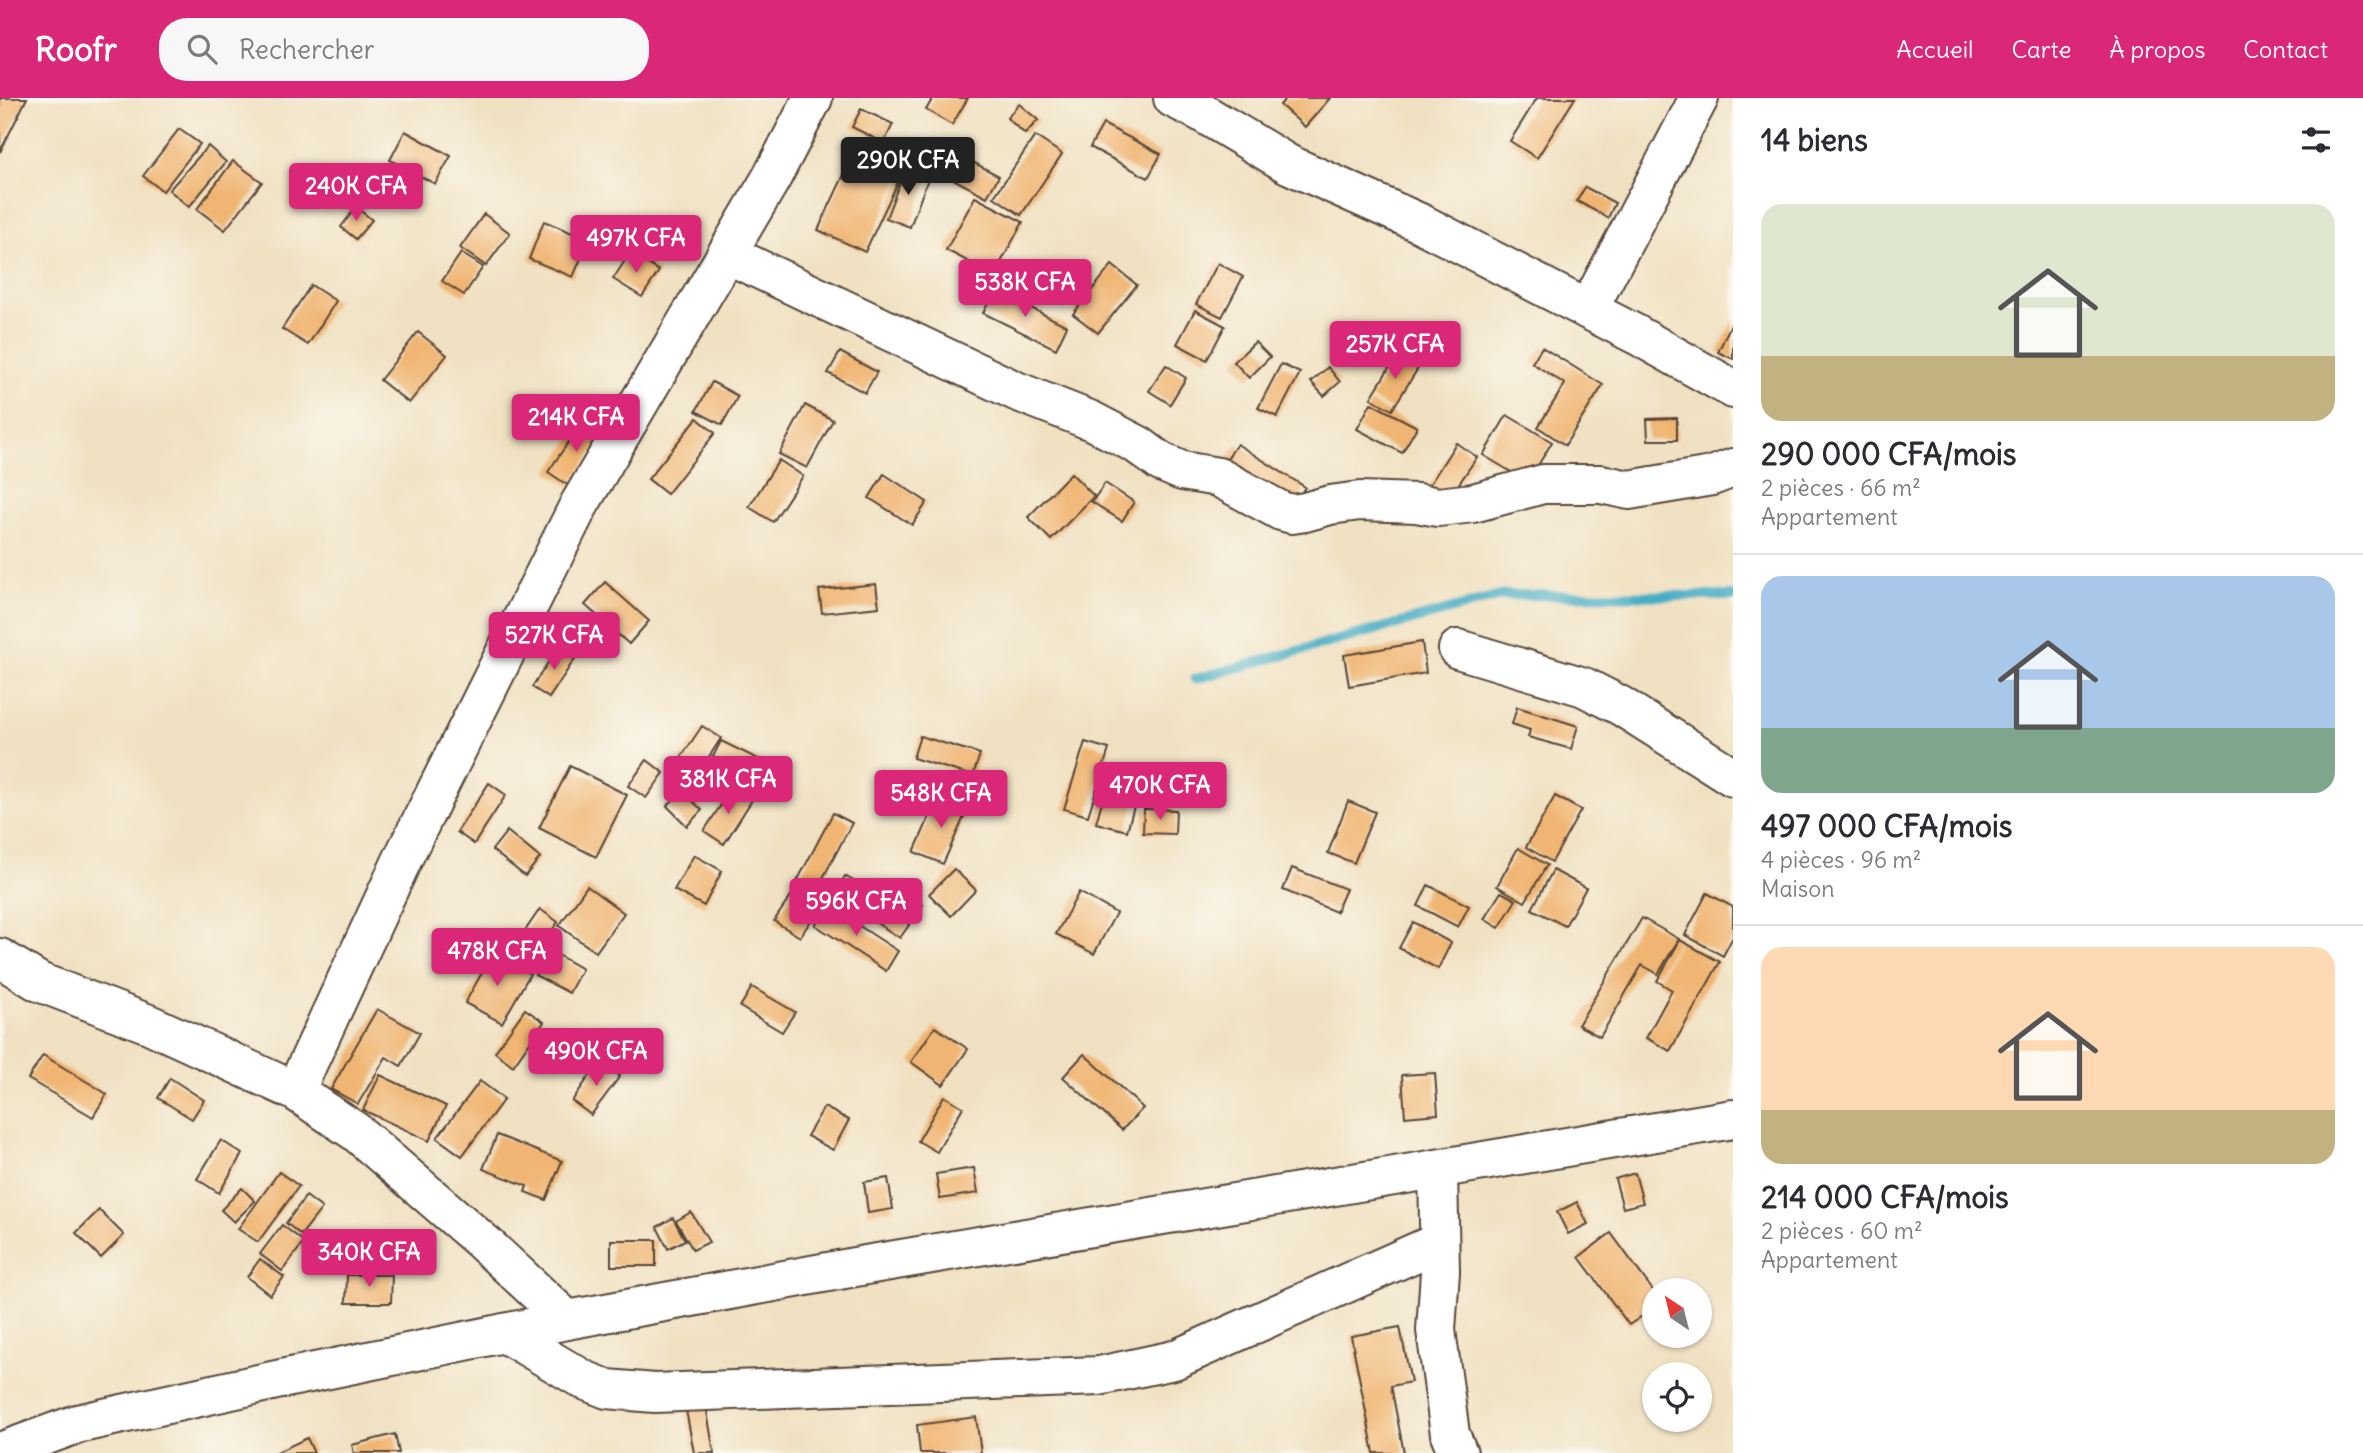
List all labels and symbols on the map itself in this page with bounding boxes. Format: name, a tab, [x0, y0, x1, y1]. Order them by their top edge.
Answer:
pin: 290K CFA	[836, 138, 980, 197]
pin: 240K CFA	[284, 164, 428, 223]
pin: 497K CFA	[564, 216, 708, 275]
pin: 538K CFA	[953, 260, 1097, 319]
pin: 257K CFA	[1323, 322, 1467, 381]
pin: 214K CFA	[504, 394, 648, 454]
pin: 527K CFA	[482, 612, 626, 672]
pin: 381K CFA	[656, 756, 800, 816]
pin: 470K CFA	[1088, 762, 1232, 822]
pin: 548K CFA	[869, 770, 1013, 830]
pin: 596K CFA	[784, 878, 928, 938]
pin: 478K CFA	[425, 928, 569, 988]
pin: 490K CFA	[524, 1028, 668, 1088]
pin: 340K CFA	[297, 1230, 441, 1289]
north arrow	[1642, 1278, 1712, 1348]

